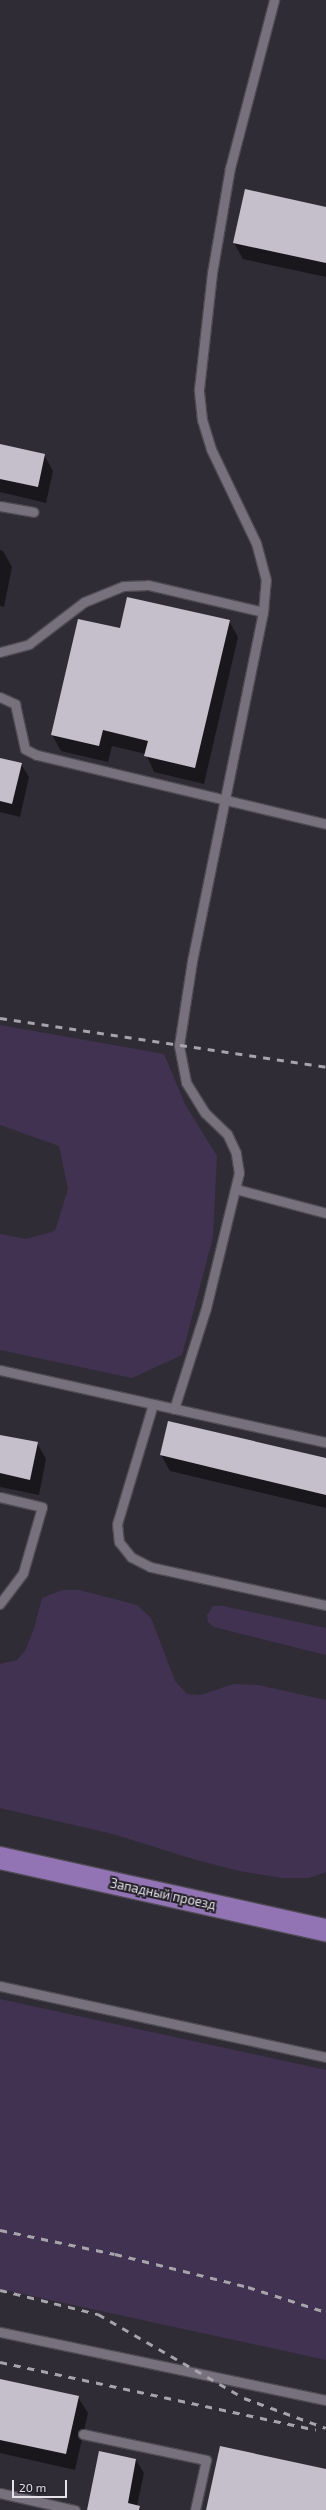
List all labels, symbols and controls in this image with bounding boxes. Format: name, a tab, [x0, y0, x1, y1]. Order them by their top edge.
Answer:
street label: Западный проезд	[109, 1875, 217, 1913]
scale bar	[14, 2472, 69, 2498]
text: 20 m	[19, 2480, 46, 2494]

